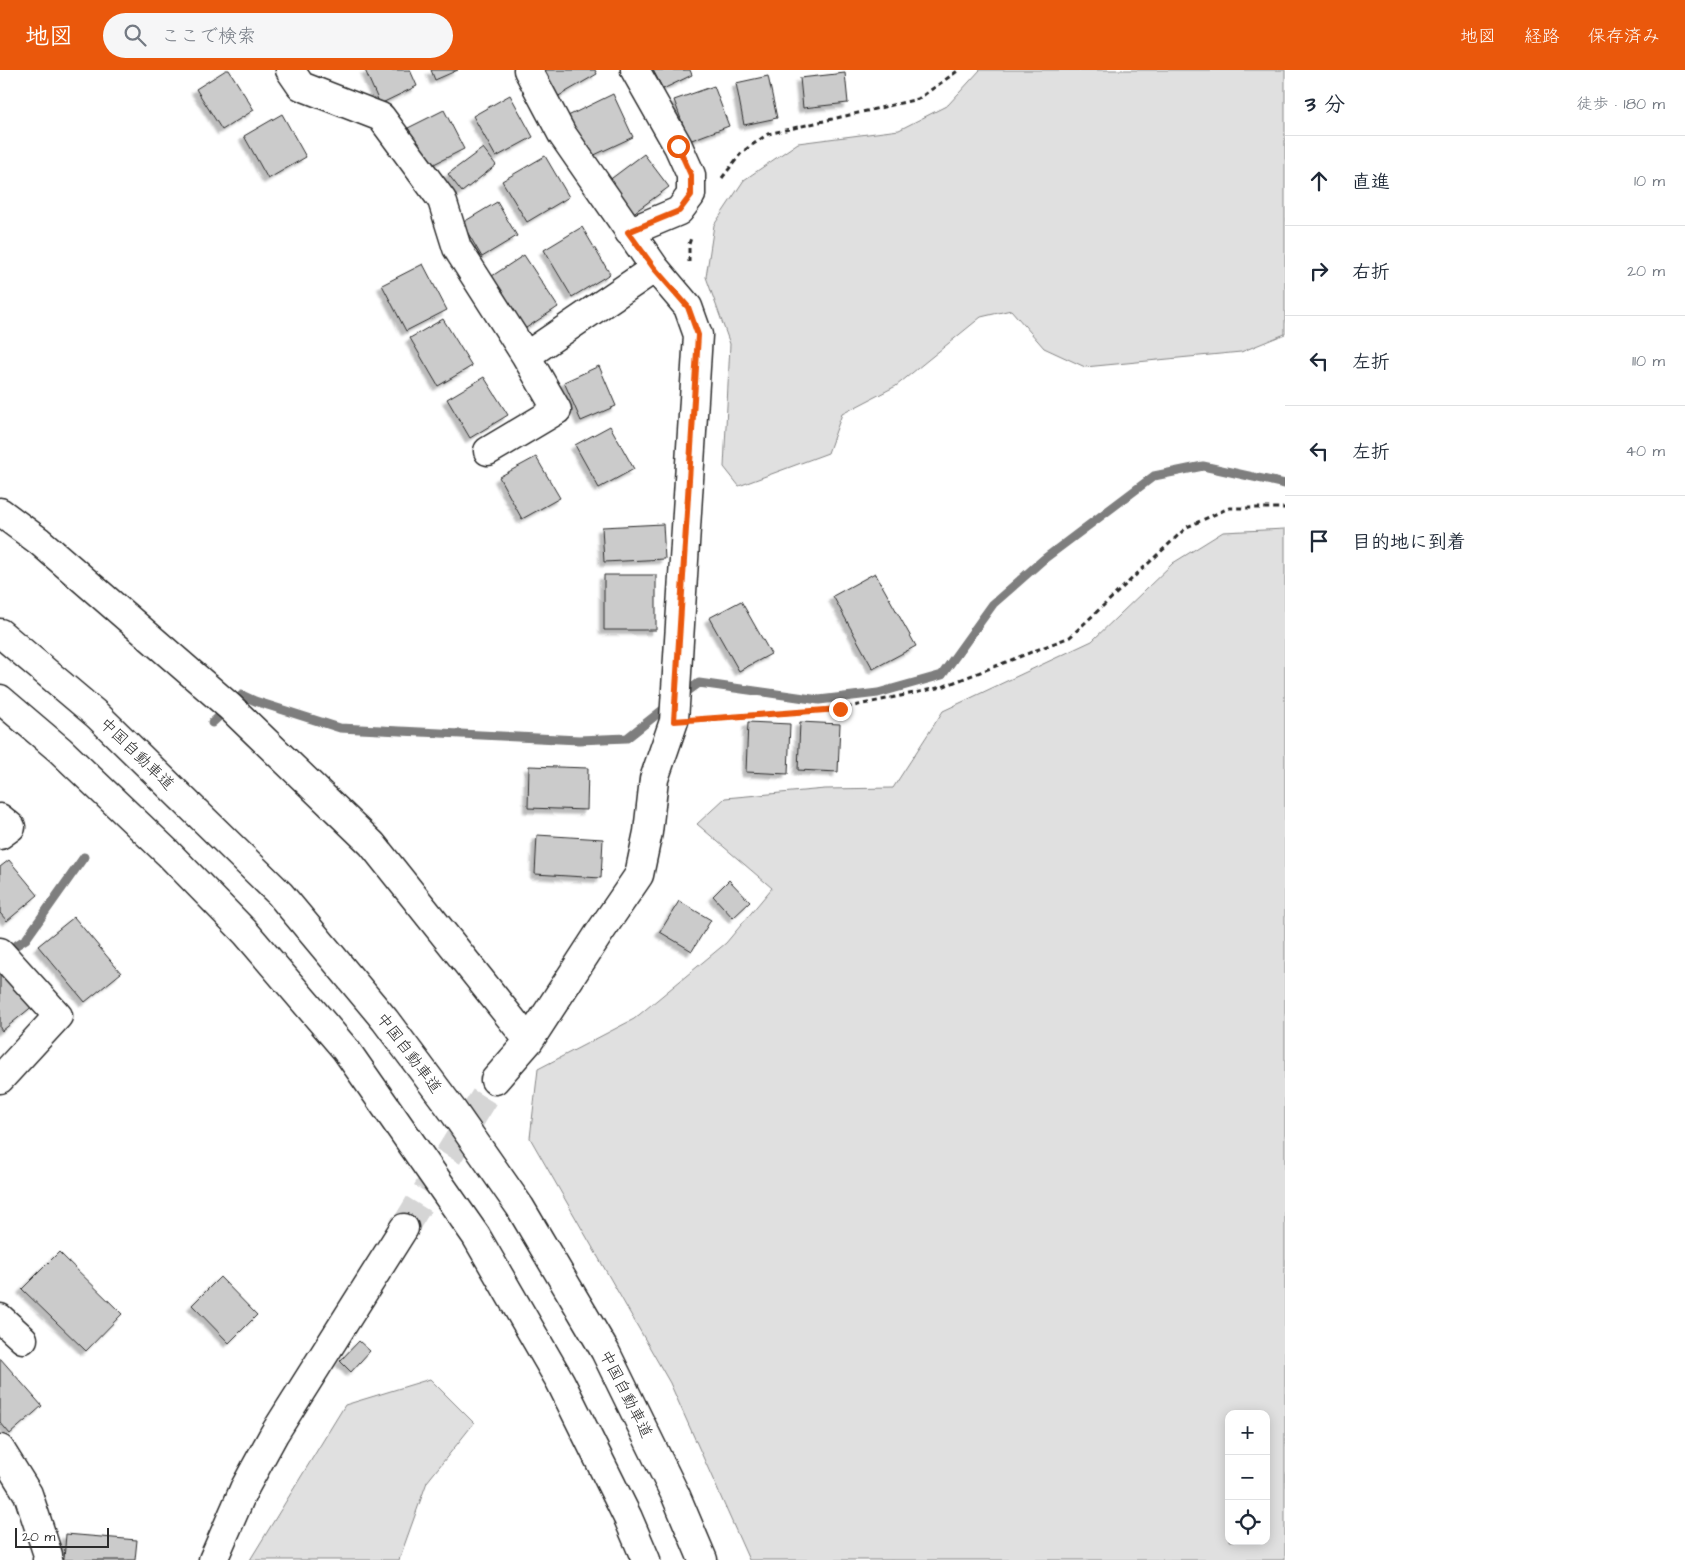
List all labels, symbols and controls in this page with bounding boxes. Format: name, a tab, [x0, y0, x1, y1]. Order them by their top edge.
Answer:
search box	[103, 13, 453, 58]
text: 地図	[25, 20, 73, 54]
icon: search	[121, 21, 149, 49]
text: ここで検索	[161, 23, 256, 50]
text: 地図	[1460, 24, 1496, 49]
text: 経路	[1524, 24, 1560, 49]
text: 保存済み	[1588, 24, 1660, 49]
text: 3 分	[1305, 90, 1345, 119]
text: 徒歩 · 180 m	[1577, 93, 1665, 115]
route start	[667, 135, 690, 158]
icon: ahead	[1305, 167, 1333, 195]
text: 直進	[1352, 169, 1390, 196]
text: 10 m	[1634, 170, 1665, 192]
icon: right	[1305, 257, 1333, 285]
text: 右折	[1352, 259, 1390, 286]
text: 20 m	[1627, 260, 1665, 282]
icon: left	[1305, 347, 1333, 375]
text: 左折	[1352, 349, 1390, 376]
text: 110 m	[1632, 350, 1665, 372]
icon: left	[1305, 437, 1333, 465]
text: 左折	[1352, 439, 1390, 466]
text: 40 m	[1625, 440, 1665, 462]
icon: arrive	[1305, 527, 1333, 555]
text: 目的地に到着	[1352, 529, 1466, 556]
route end	[829, 698, 852, 721]
street label: 中国自動車道	[95, 713, 179, 795]
street label: 中国自動車道	[371, 1008, 447, 1098]
street label: 中国自動車道	[594, 1346, 658, 1442]
map controls	[1225, 1410, 1270, 1545]
button: +	[1225, 1410, 1270, 1455]
button: −	[1225, 1455, 1270, 1500]
button: locate	[1225, 1500, 1270, 1545]
scale bar	[15, 1525, 109, 1548]
text: 20 m	[22, 1527, 55, 1547]

